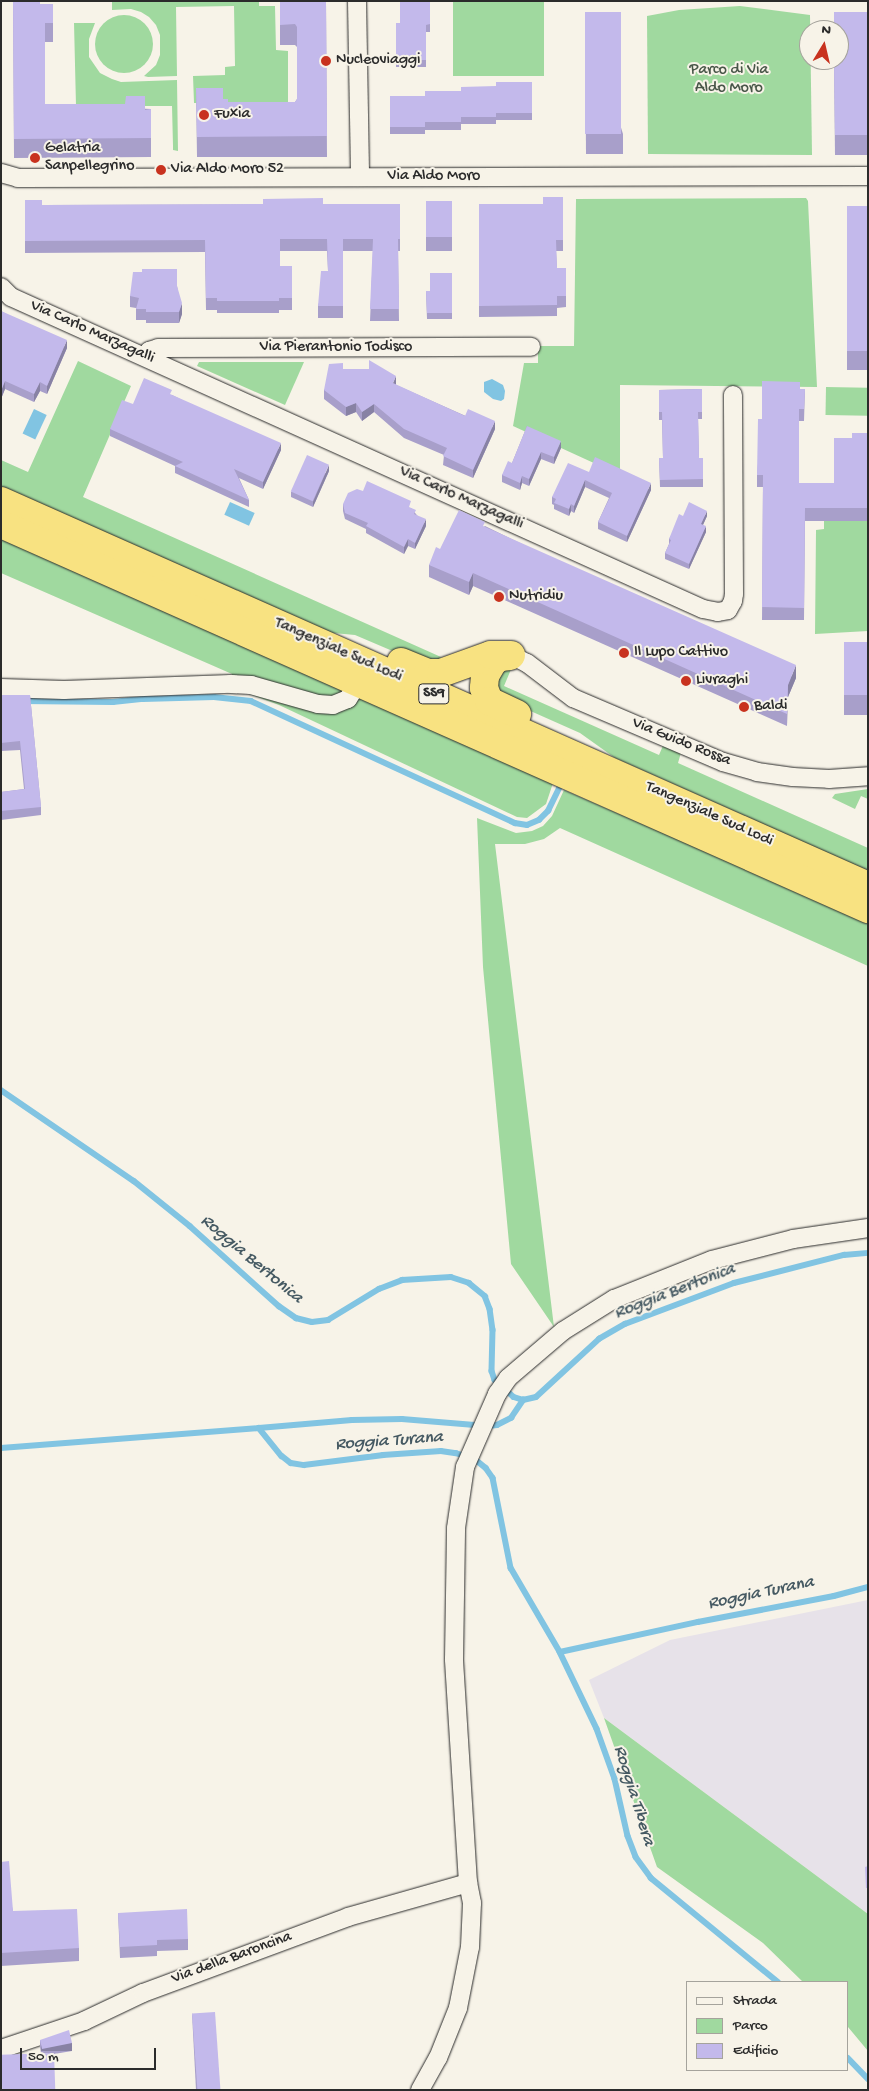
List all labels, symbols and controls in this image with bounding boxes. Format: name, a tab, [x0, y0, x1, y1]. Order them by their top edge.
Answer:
north arrow	[799, 20, 849, 70]
text: N	[820, 22, 832, 40]
place label: Nucleoviaggi	[336, 51, 421, 71]
marker: Nucleoviaggi	[320, 55, 332, 67]
park label: Parco di Via Aldo Moro	[690, 61, 768, 99]
place label: Fuxia	[214, 105, 250, 125]
marker: Fuxia	[198, 109, 210, 121]
place label: Gelatria Sanpellegrino	[45, 139, 134, 177]
marker: Gelatria Sanpellegrino	[29, 152, 41, 164]
place label: Via Aldo Moro 52	[171, 160, 284, 180]
marker: Via Aldo Moro 52	[155, 164, 167, 176]
street label: Via Aldo Moro	[388, 167, 480, 187]
street label: Via Carlo Marzagalli	[27, 297, 157, 369]
street label: Via Pierantonio Todisco	[260, 338, 412, 358]
street label: Via Carlo Marzagalli	[396, 463, 526, 535]
place label: Nutridiu	[509, 587, 563, 607]
marker: Nutridiu	[493, 591, 505, 603]
street label: Tangenziale Sud Lodi	[271, 614, 405, 688]
place label: Il Lupo Cattivo	[634, 643, 728, 663]
marker: Il Lupo Cattivo	[618, 647, 630, 659]
place label: Livraghi	[696, 671, 748, 691]
marker: Livraghi	[680, 675, 692, 687]
road number: SS9	[418, 682, 450, 706]
place label: Baldi	[754, 697, 787, 717]
marker: Baldi	[738, 701, 750, 713]
street label: Via Guido Rossa	[629, 714, 733, 772]
street label: Tangenziale Sud Lodi	[642, 778, 776, 852]
water label: Roggia Bertonica	[195, 1211, 307, 1309]
water label: Roggia Bertonica	[612, 1259, 738, 1325]
water label: Roggia Turana	[335, 1427, 443, 1457]
water label: Roggia Turana	[706, 1572, 816, 1616]
water label: Roggia Tibera	[608, 1743, 658, 1849]
street label: Via della Baroncina	[169, 1928, 295, 1990]
legend	[686, 1981, 849, 2071]
text: Strada	[733, 1992, 777, 2010]
text: Parco	[733, 2017, 768, 2035]
scale bar	[22, 2038, 159, 2070]
text: Edificio	[733, 2042, 778, 2060]
text: 50 m	[28, 2048, 59, 2066]

